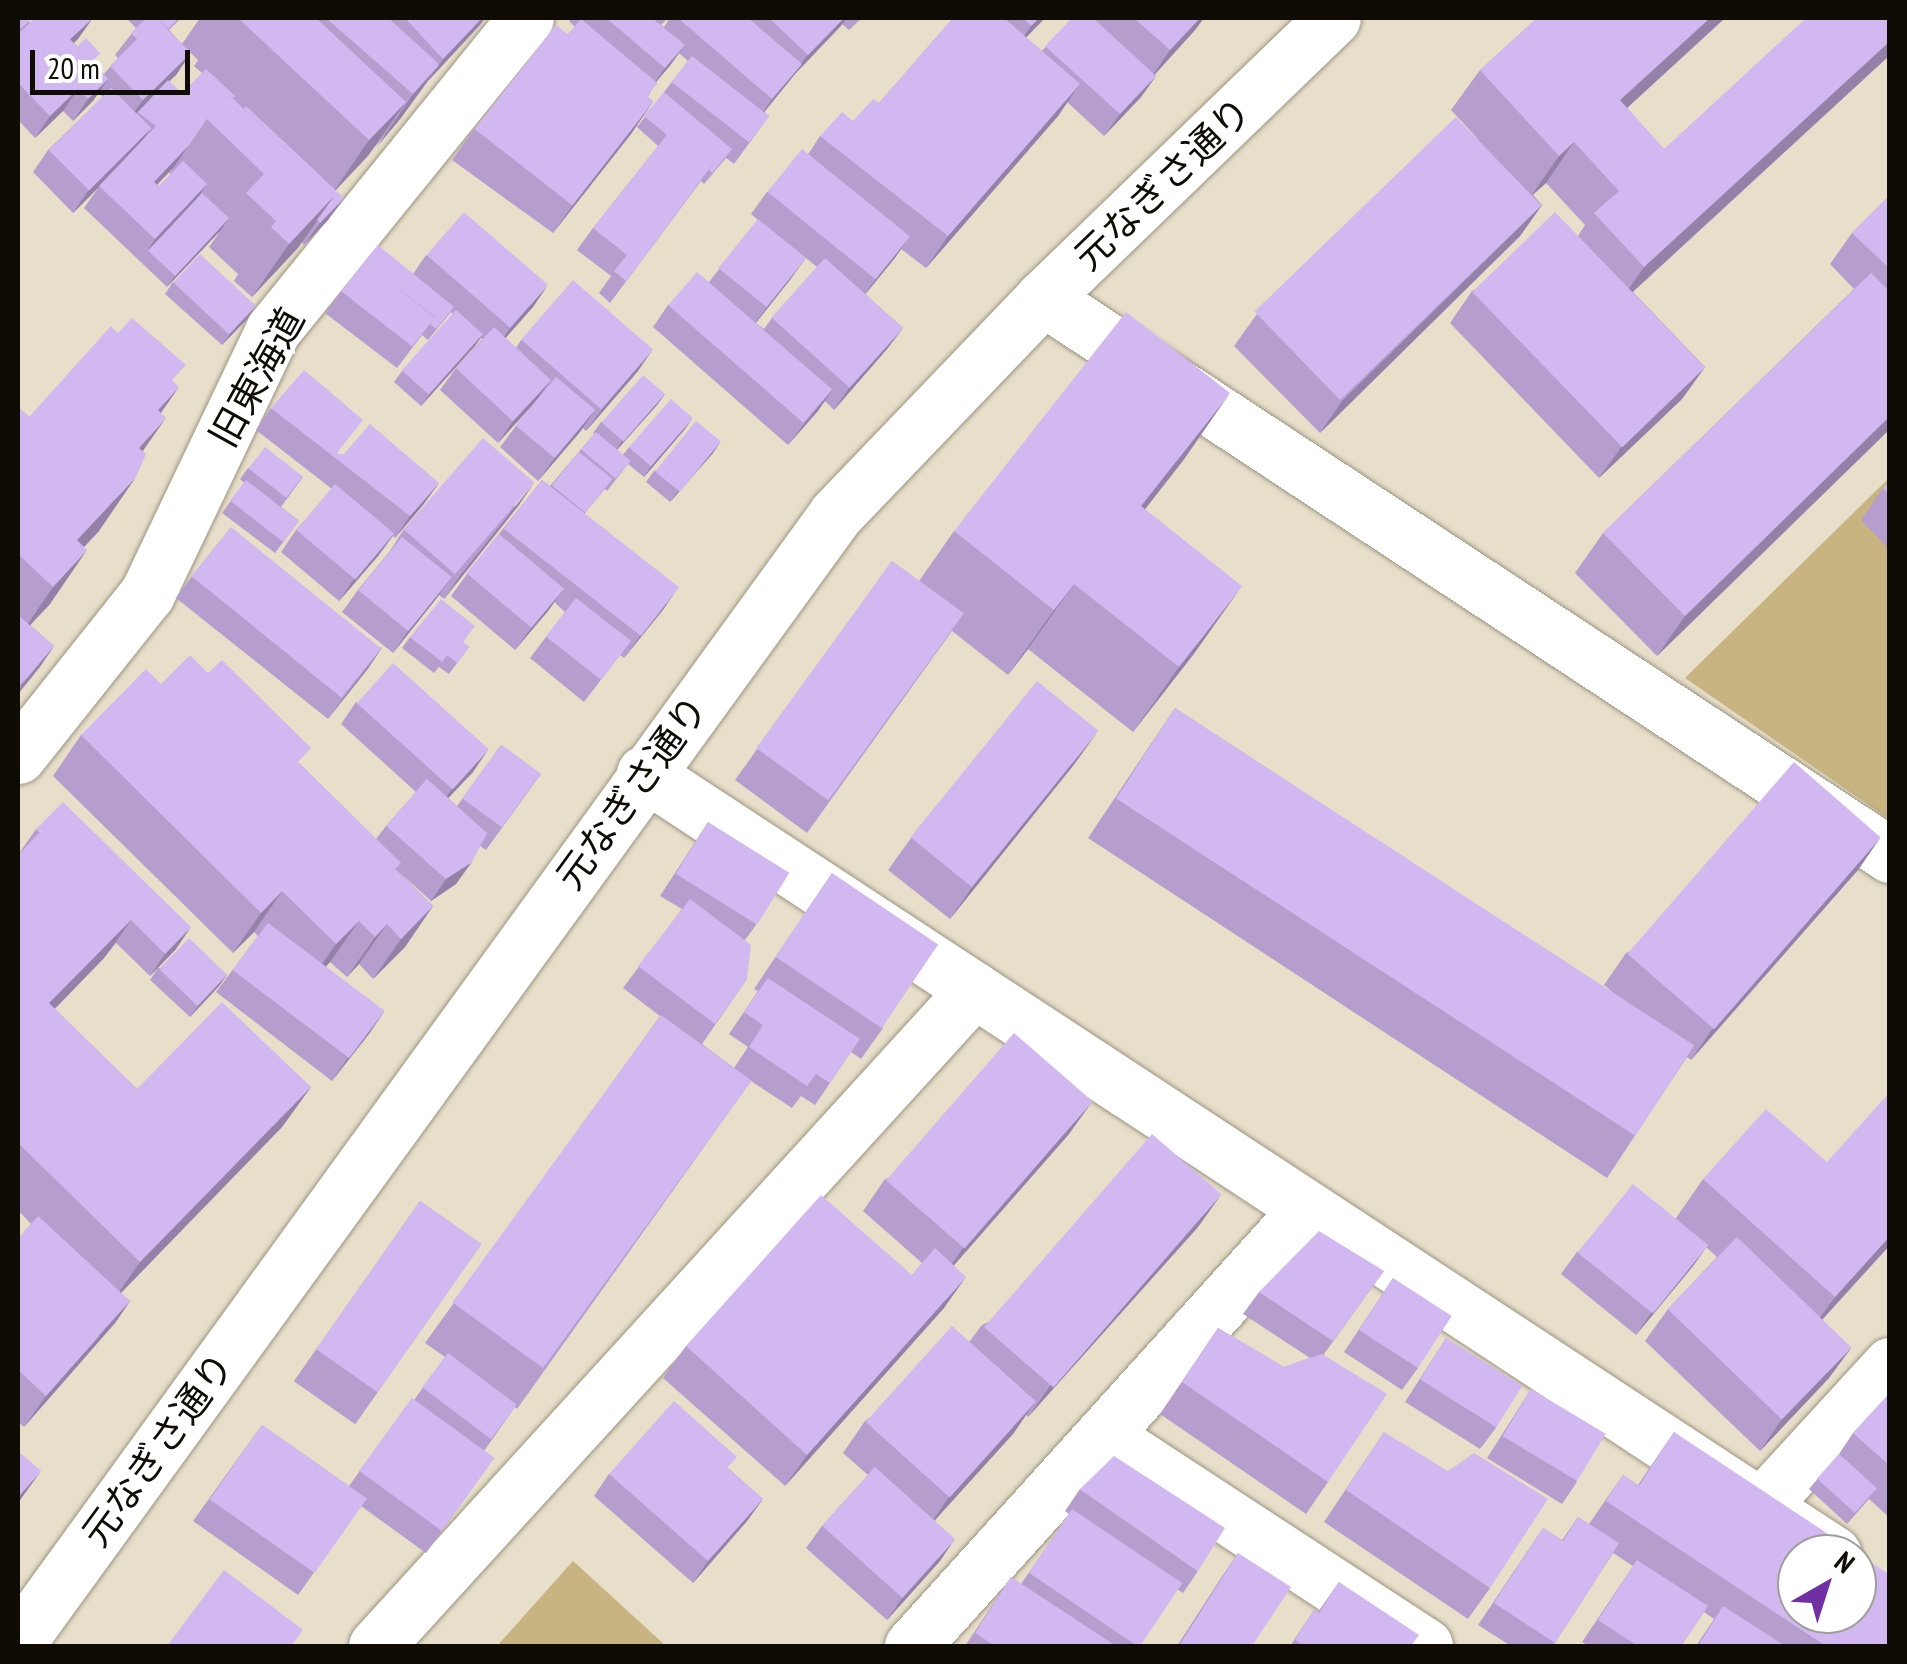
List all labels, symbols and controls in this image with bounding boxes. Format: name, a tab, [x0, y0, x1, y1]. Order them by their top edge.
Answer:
scale bar	[35, 30, 195, 92]
text: 20 m	[47, 48, 100, 87]
street label: 元なぎさ通り	[1064, 87, 1260, 279]
street label: 旧東海道	[199, 299, 313, 455]
street label: 元なぎさ通り	[546, 686, 716, 898]
street label: 元なぎさ通り	[72, 1343, 242, 1555]
north arrow	[1777, 1534, 1877, 1634]
text: N	[1827, 1543, 1862, 1581]

